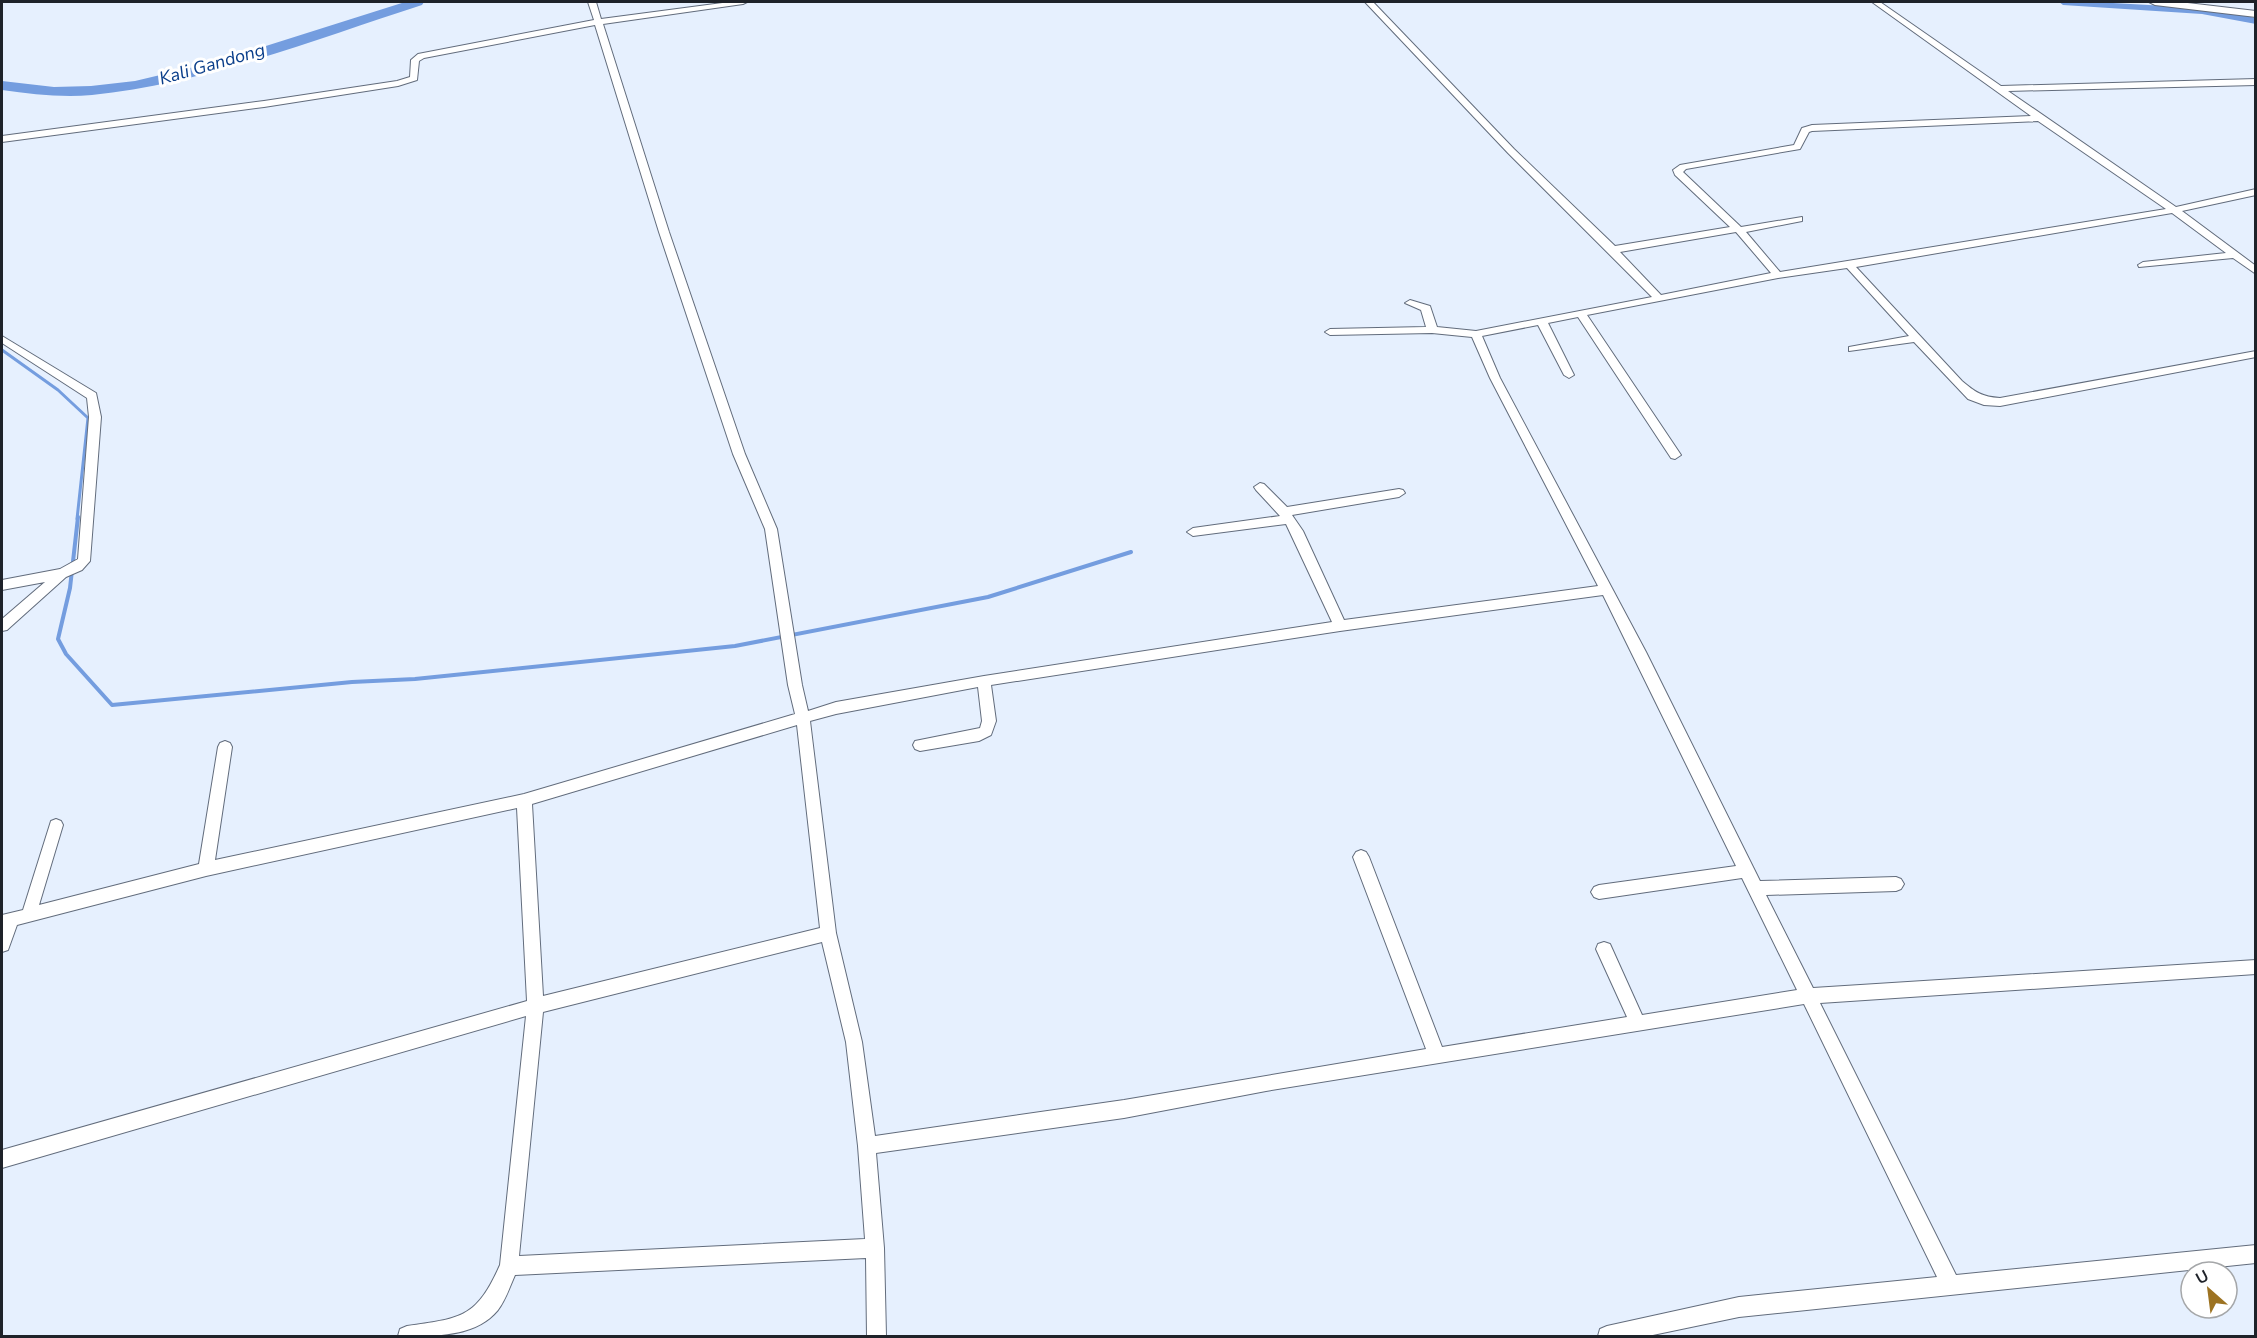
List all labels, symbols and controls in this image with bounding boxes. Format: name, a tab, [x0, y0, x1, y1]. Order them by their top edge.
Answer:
water label: Kali Gandong	[156, 37, 268, 91]
north arrow	[2179, 1260, 2239, 1320]
text: U	[2192, 1265, 2213, 1290]

